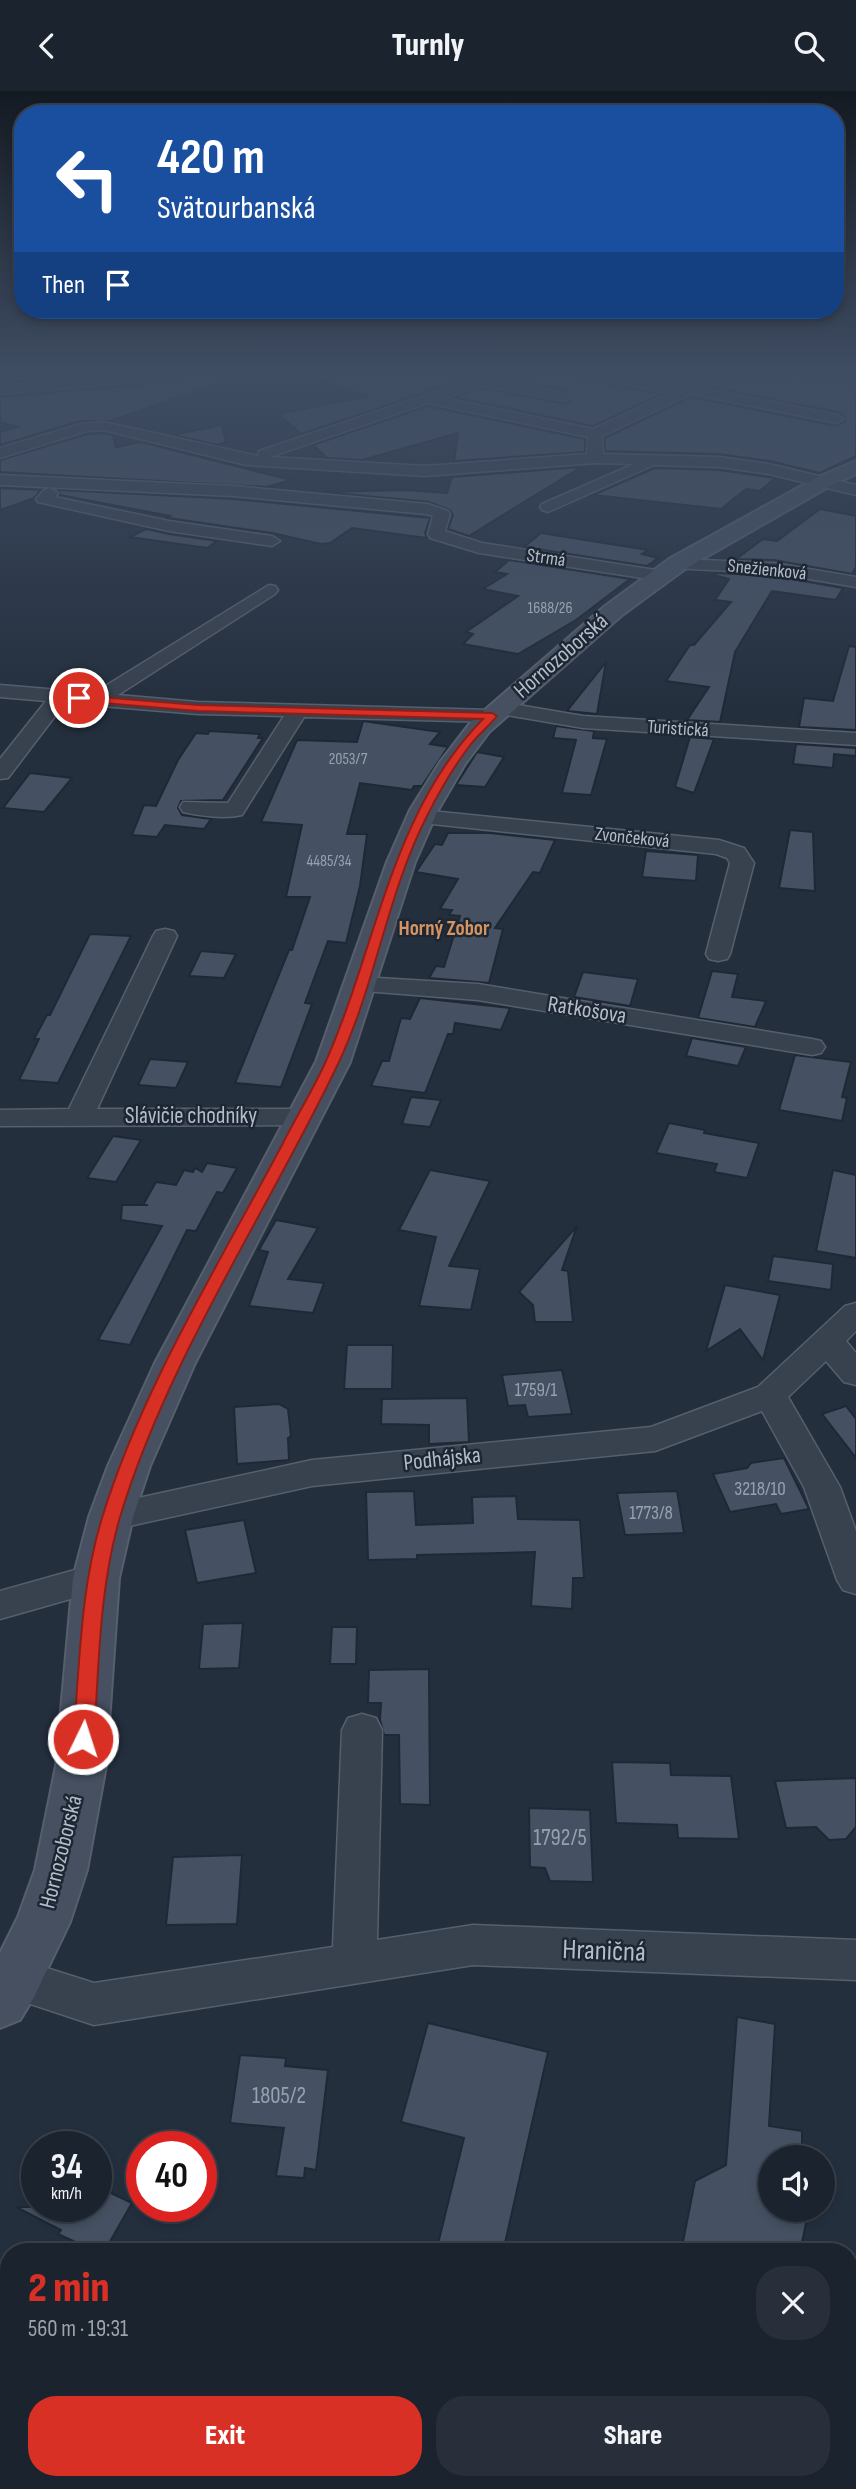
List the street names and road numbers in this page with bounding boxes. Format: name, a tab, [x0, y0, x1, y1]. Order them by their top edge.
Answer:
street label: Strmá	[525, 544, 567, 572]
street label: Snežienková	[726, 554, 808, 586]
street label: Hornozoborská	[508, 607, 614, 705]
street label: Turistická	[646, 715, 710, 743]
street label: Zvončeková	[594, 823, 670, 853]
street label: Ratkošova	[546, 990, 628, 1030]
street label: Slávičie chodníky	[125, 1102, 257, 1130]
street label: Podhájska	[402, 1441, 482, 1477]
street label: Hornozoborská	[33, 1792, 89, 1912]
street label: Hraničná	[562, 1933, 646, 1969]

